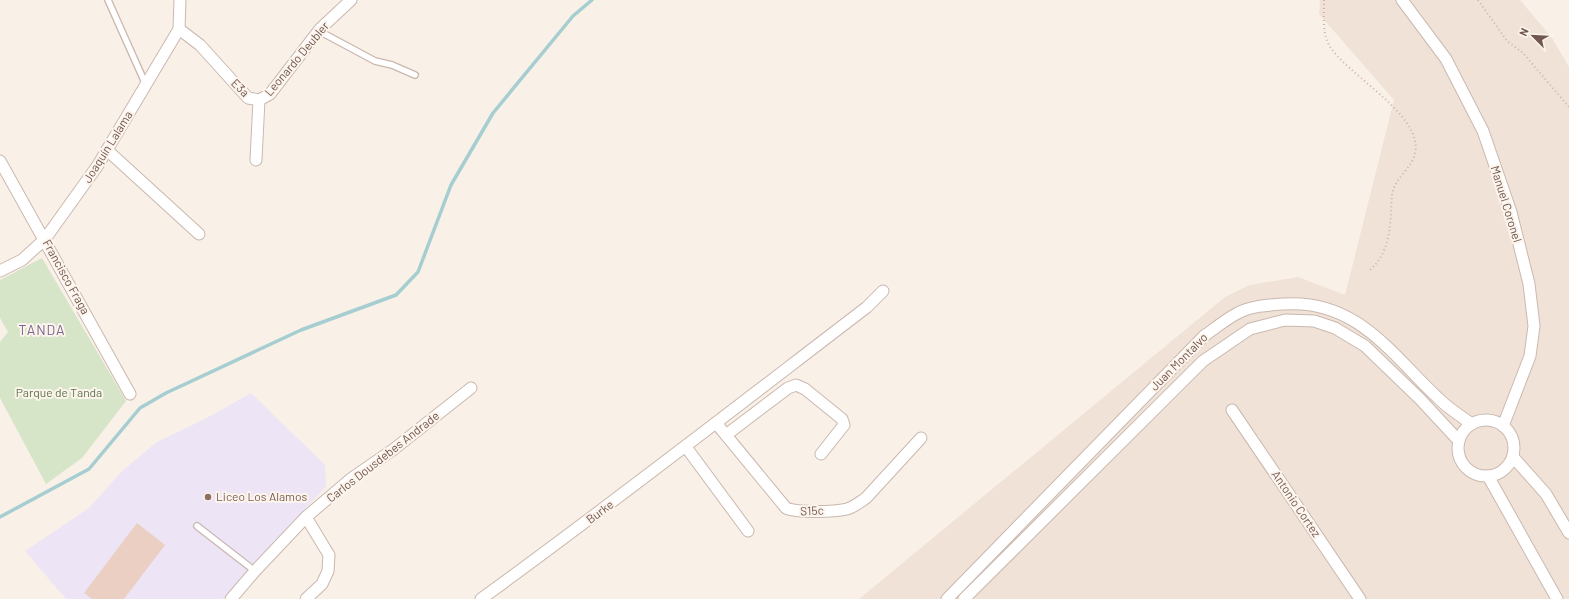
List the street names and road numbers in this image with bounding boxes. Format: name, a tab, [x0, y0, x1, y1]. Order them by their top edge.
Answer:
street label: Leonardo Deubler	[261, 18, 332, 98]
street label: E3a	[229, 75, 253, 99]
street label: Joaquín Lalama	[79, 108, 135, 185]
street label: Manuel Coronel	[1489, 164, 1525, 244]
street label: Francisco Fraga	[41, 237, 93, 316]
street label: Juan Montalvo	[1147, 330, 1210, 393]
street label: Carlos Dousdebes Andrade	[323, 408, 441, 504]
street label: Antonio Cortez	[1269, 468, 1324, 539]
street label: Burke	[583, 496, 616, 526]
street label: S15c	[800, 503, 824, 517]

